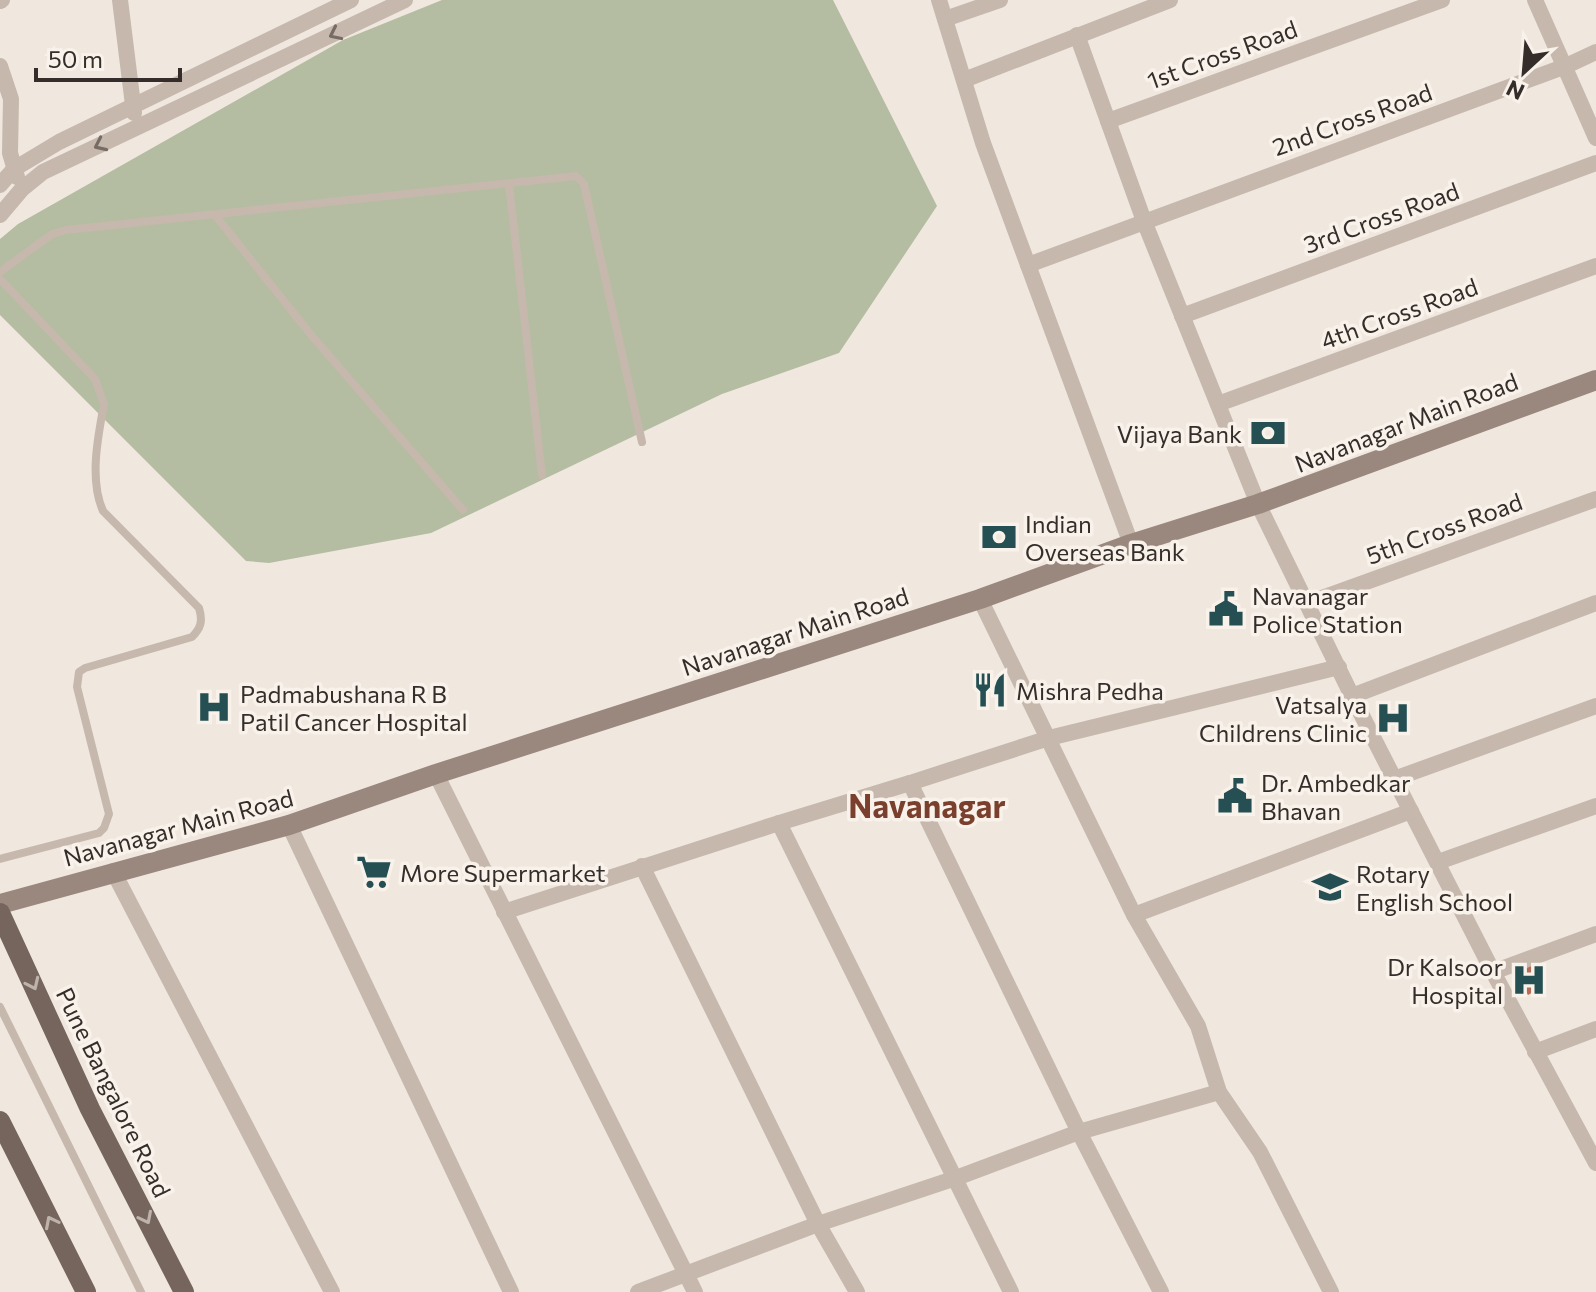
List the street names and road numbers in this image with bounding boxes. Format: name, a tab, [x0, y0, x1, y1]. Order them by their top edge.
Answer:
street label: 1st Cross Road	[1143, 13, 1301, 95]
street label: 2nd Cross Road	[1268, 77, 1436, 161]
street label: 3rd Cross Road	[1299, 175, 1463, 259]
street label: 4th Cross Road	[1317, 271, 1481, 355]
street label: Navanagar Main Road	[1290, 366, 1522, 478]
street label: 5th Cross Road	[1362, 486, 1526, 570]
street label: Navanagar Main Road	[678, 581, 912, 681]
street label: Navanagar Main Road	[60, 782, 296, 872]
street label: Pune Bangalore Road	[51, 982, 177, 1202]

